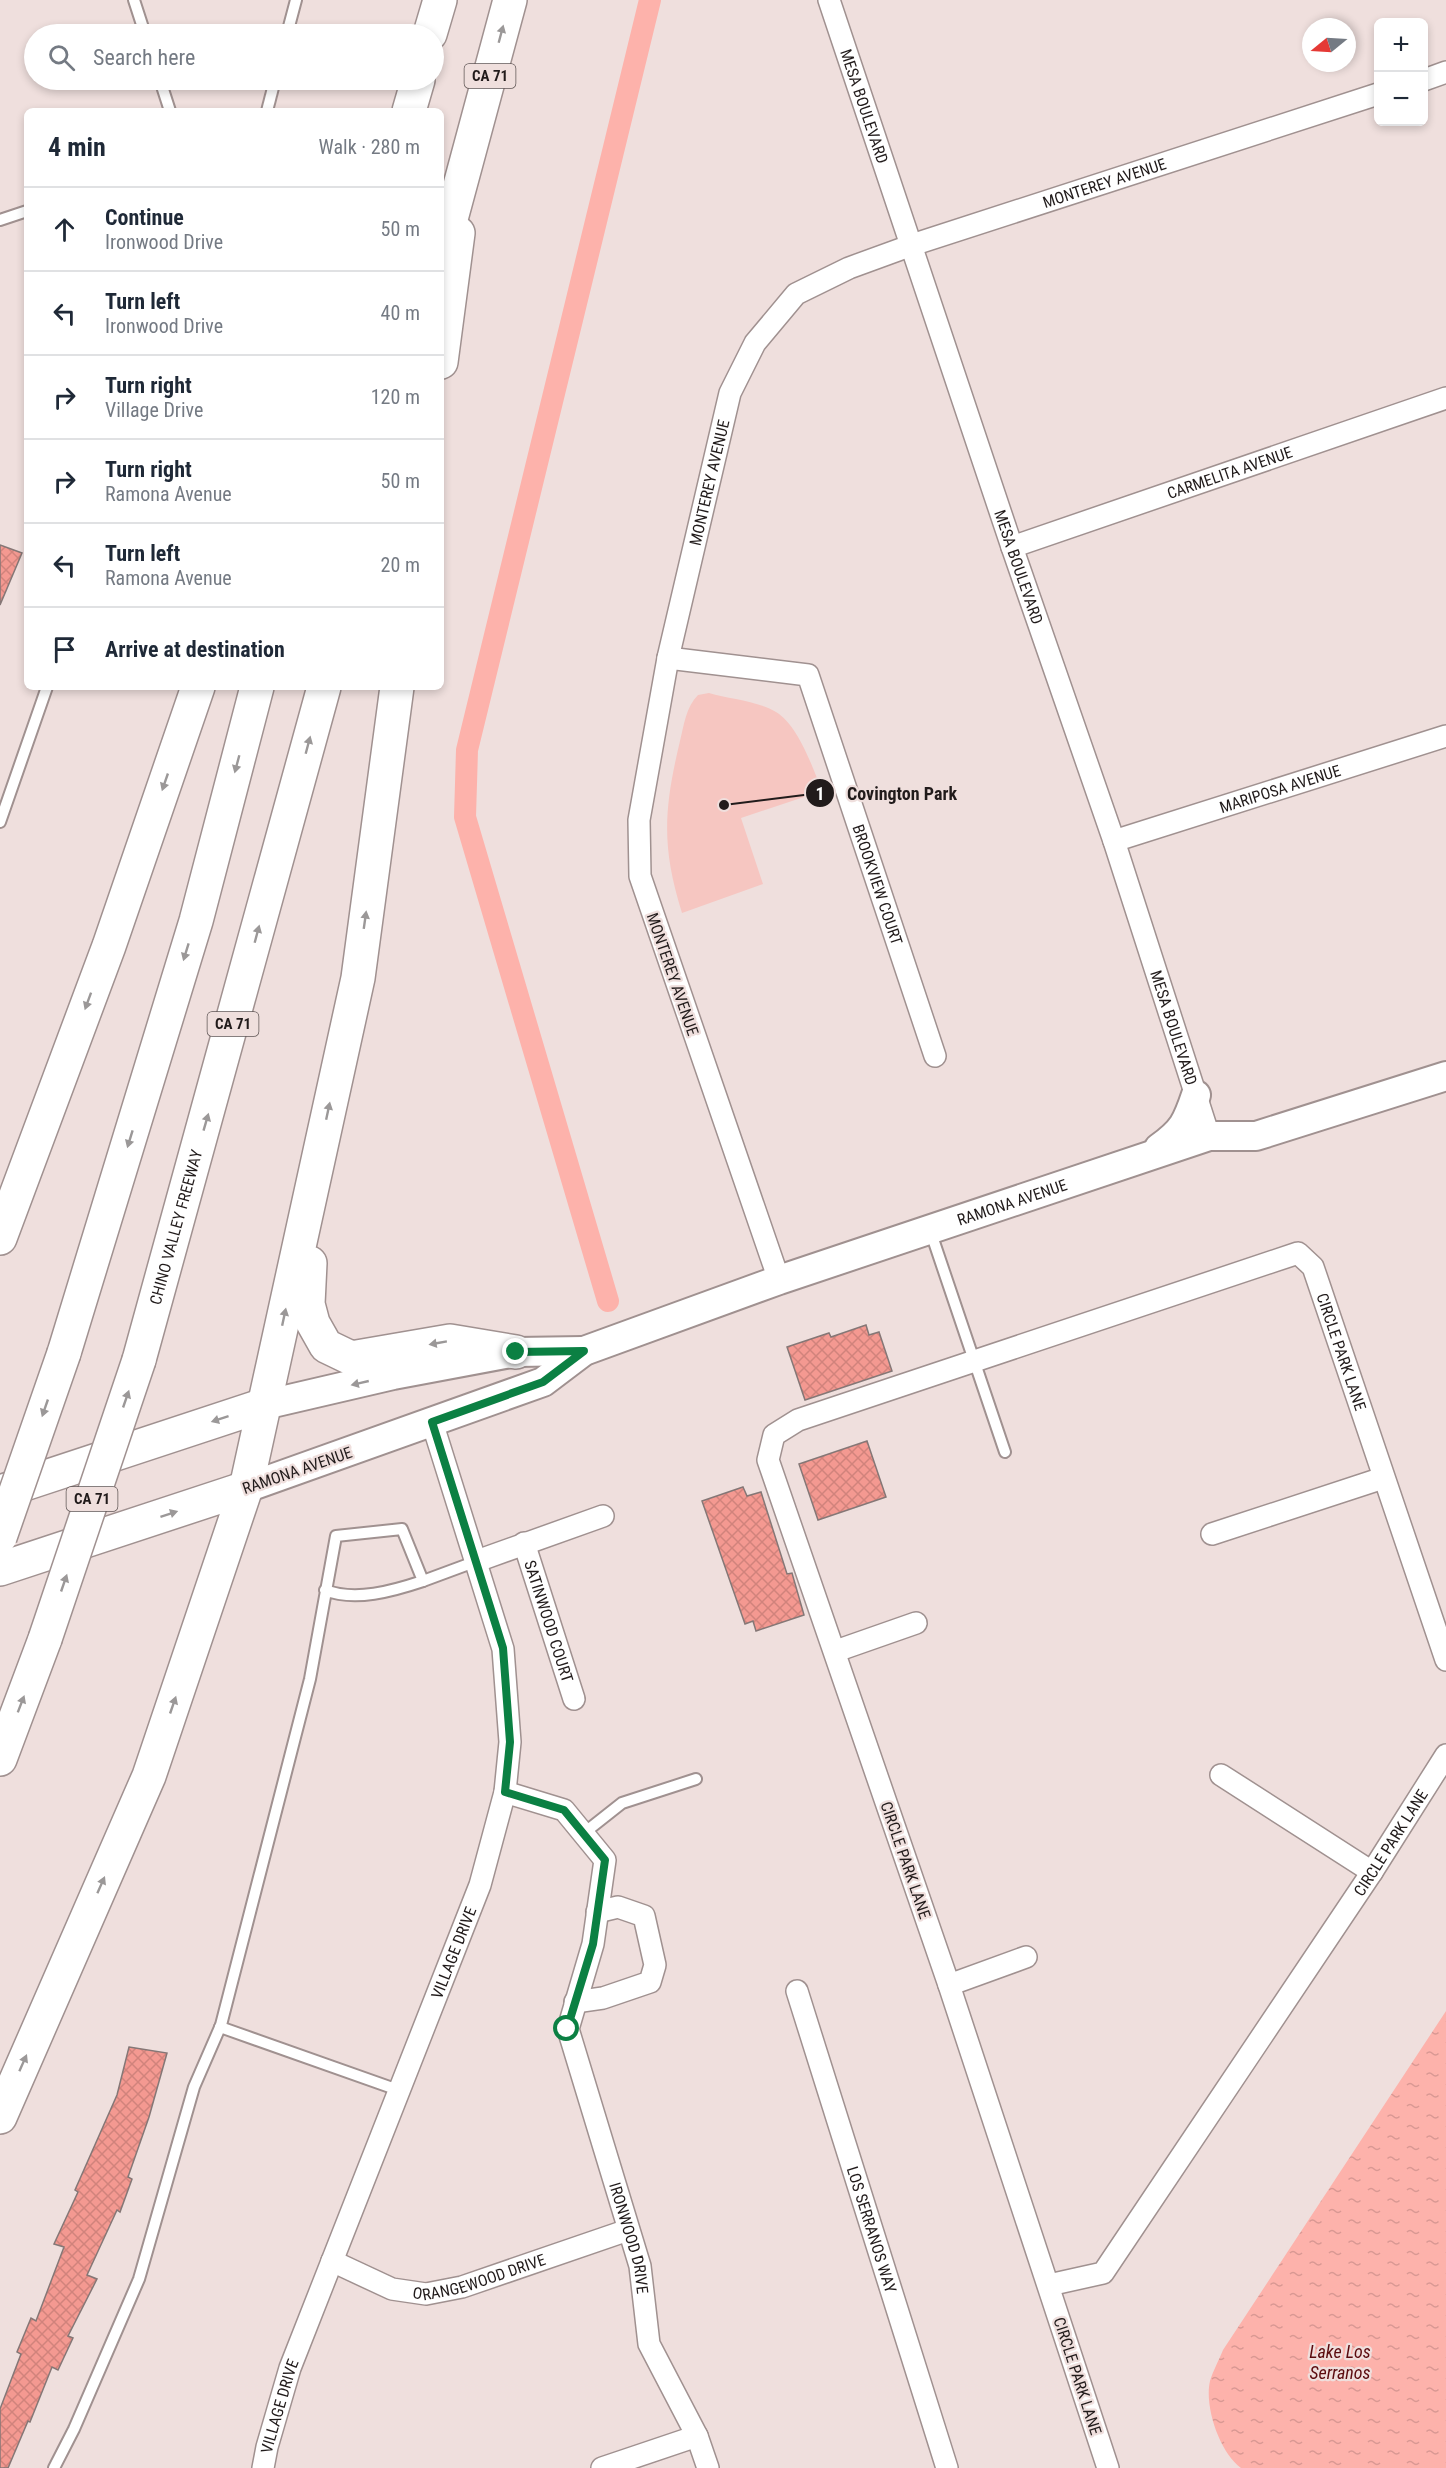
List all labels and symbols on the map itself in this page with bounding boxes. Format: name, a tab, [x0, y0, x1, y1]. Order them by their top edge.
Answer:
north arrow	[1302, 18, 1356, 72]
one-way arrow	[497, 25, 507, 43]
street label: MESA BOULEVARD	[836, 47, 892, 166]
road number: CA 71	[464, 64, 516, 88]
street label: MONTEREY AVENUE	[1040, 154, 1169, 212]
street label: MONTEREY AVENUE	[686, 418, 733, 547]
street label: CARMELITA AVENUE	[1165, 442, 1295, 503]
street label: MESA BOULEVARD	[990, 508, 1047, 627]
one-way arrow	[304, 736, 314, 754]
one-way arrow	[232, 755, 241, 773]
street label: MARIPOSA AVENUE	[1217, 761, 1343, 817]
one-way arrow	[159, 773, 169, 791]
callout: Covington Park	[805, 775, 969, 811]
text: 1	[815, 783, 825, 804]
text: Covington Park	[847, 783, 957, 804]
street label: BROOKVIEW COURT	[848, 822, 906, 948]
one-way arrow	[361, 910, 370, 929]
street label: MONTEREY AVENUE	[643, 910, 702, 1038]
one-way arrow	[253, 924, 263, 943]
one-way arrow	[181, 943, 191, 961]
street label: MESA BOULEVARD	[1146, 968, 1201, 1087]
one-way arrow	[83, 992, 93, 1010]
road number: CA 71	[208, 1012, 258, 1036]
one-way arrow	[324, 1102, 334, 1121]
one-way arrow	[202, 1113, 211, 1131]
one-way arrow	[125, 1130, 134, 1148]
street label: CHINO VALLEY FREEWAY	[146, 1147, 207, 1307]
street label: RAMONA AVENUE	[955, 1175, 1070, 1230]
street label: CIRCLE PARK LANE	[1313, 1291, 1370, 1413]
one-way arrow	[279, 1308, 289, 1327]
route end	[502, 1338, 528, 1364]
one-way arrow	[428, 1339, 447, 1348]
one-way arrow	[351, 1378, 369, 1388]
one-way arrow	[121, 1390, 131, 1408]
one-way arrow	[40, 1399, 50, 1417]
one-way arrow	[211, 1415, 229, 1425]
street label: RAMONA AVENUE	[240, 1443, 355, 1498]
road number: CA 71	[66, 1487, 118, 1511]
one-way arrow	[160, 1509, 178, 1518]
street label: SATINWOOD COURT	[520, 1558, 577, 1685]
one-way arrow	[59, 1574, 69, 1592]
one-way arrow	[16, 1695, 26, 1713]
one-way arrow	[168, 1696, 178, 1714]
street label: CIRCLE PARK LANE	[1350, 1786, 1432, 1900]
street label: CIRCLE PARK LANE	[877, 1799, 934, 1921]
one-way arrow	[97, 1876, 106, 1893]
street label: VILLAGE DRIVE	[427, 1904, 480, 2001]
route start	[553, 2015, 579, 2041]
one-way arrow	[19, 2055, 28, 2072]
street label: LOS SERRANOS WAY	[843, 2164, 900, 2296]
street label: IRONWOOD DRIVE	[605, 2180, 652, 2295]
street label: ORANGEWOOD DRIVE	[411, 2250, 548, 2305]
street label: CIRCLE PARK LANE	[1050, 2315, 1106, 2437]
water label: Lake Los Serranos	[1309, 2341, 1371, 2383]
street label: VILLAGE DRIVE	[257, 2356, 303, 2455]

